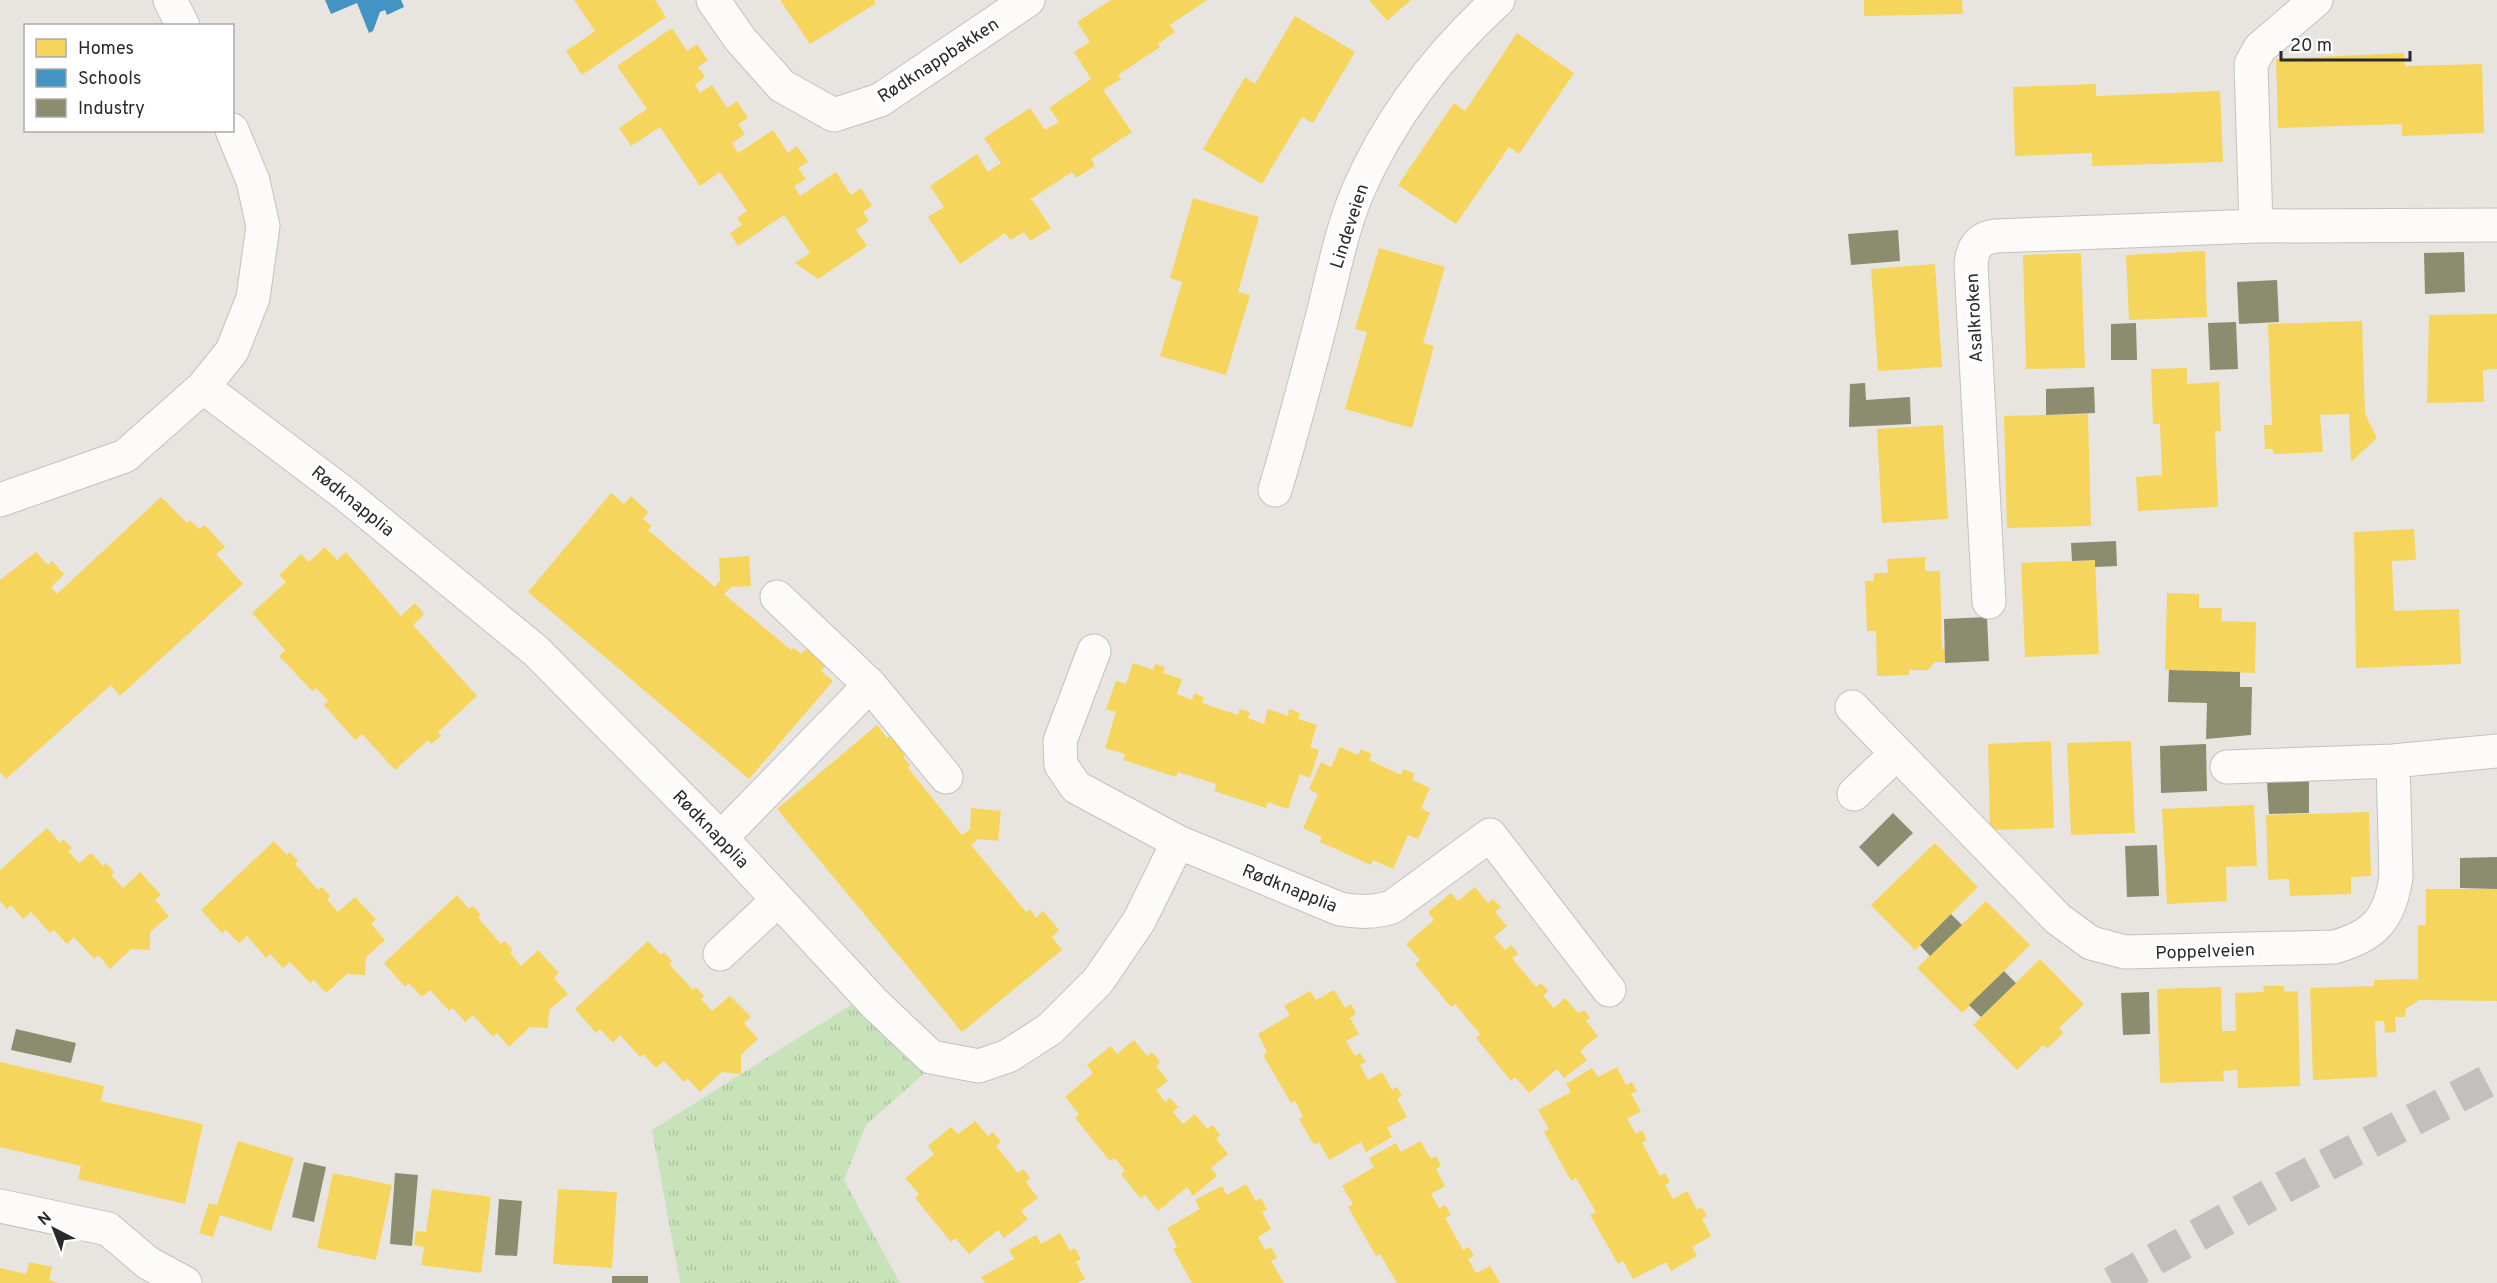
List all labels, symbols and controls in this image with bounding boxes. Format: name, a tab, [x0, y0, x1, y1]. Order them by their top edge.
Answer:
street label: Rødknappbakken	[874, 13, 1004, 109]
legend	[24, 24, 234, 132]
scale bar	[2281, 24, 2410, 62]
text: 20 m	[2290, 35, 2332, 58]
text: Homes	[78, 38, 134, 61]
text: Schools	[78, 68, 141, 91]
text: Industry	[78, 98, 145, 121]
street label: Lindeveien	[1326, 181, 1375, 272]
street label: Asalkroken	[1962, 272, 1989, 363]
street label: Rødknapplia	[306, 462, 398, 543]
street label: Rødknapplia	[667, 786, 753, 874]
street label: Rødknapplia	[1238, 860, 1340, 919]
street label: Poppelveien	[2155, 939, 2255, 966]
north arrow	[24, 1199, 84, 1259]
text: N	[34, 1208, 56, 1231]

